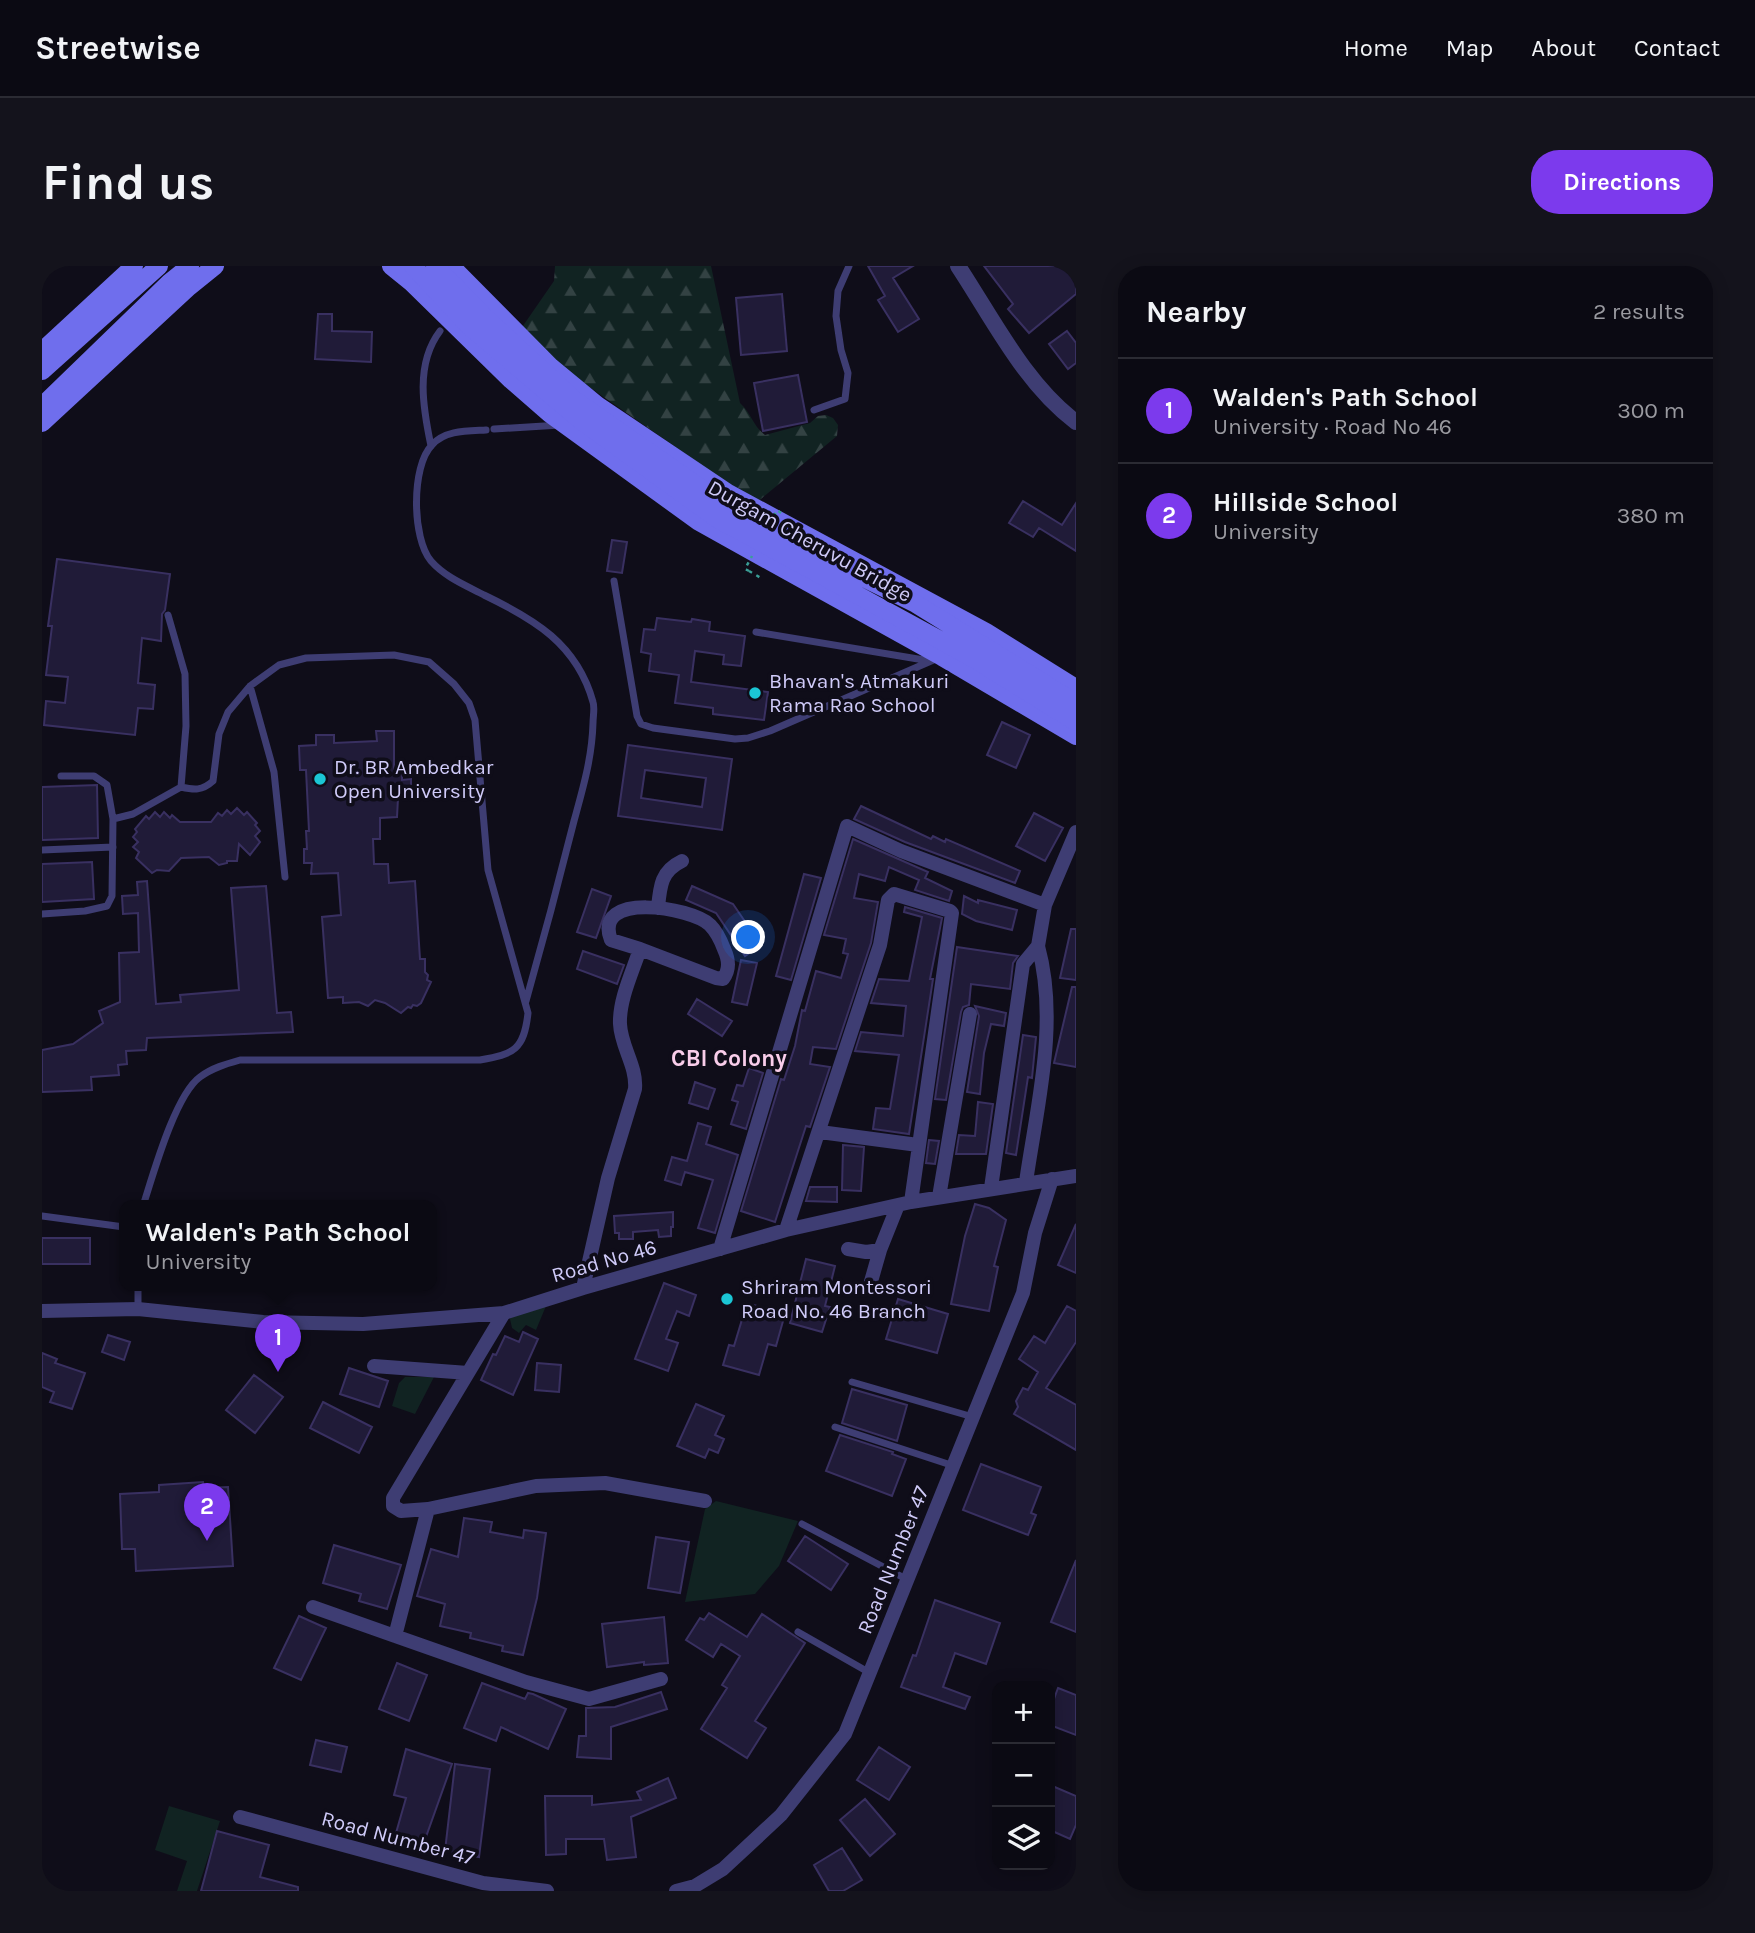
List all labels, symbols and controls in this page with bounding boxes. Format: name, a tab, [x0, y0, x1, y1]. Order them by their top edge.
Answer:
text: Streetwise	[35, 29, 201, 67]
text: Home	[1344, 34, 1408, 62]
text: Map	[1446, 34, 1493, 62]
text: About	[1531, 34, 1596, 62]
text: Contact	[1634, 34, 1720, 62]
button: Directions	[1531, 150, 1713, 214]
text: Find us	[42, 154, 214, 211]
text: Nearby	[1146, 294, 1246, 330]
text: 2 results	[1593, 298, 1685, 325]
text: Walden's Path School	[1213, 382, 1478, 413]
text: 1	[1165, 397, 1173, 424]
text: 300 m	[1617, 397, 1685, 424]
text: University · Road No 46	[1213, 413, 1452, 440]
street label: Durgam Cheruvu Bridge	[704, 475, 916, 607]
text: Hillside School	[1213, 487, 1398, 518]
text: 2	[1162, 502, 1176, 529]
text: 380 m	[1617, 502, 1685, 529]
text: University	[1213, 518, 1319, 545]
place label: Bhavan's Atmakuri Rama Rao School	[769, 669, 950, 717]
marker: Bhavan's Atmakuri Rama Rao School	[747, 685, 763, 701]
place label: Dr. BR Ambedkar Open University	[334, 755, 494, 803]
marker: Dr. BR Ambedkar Open University	[312, 771, 328, 787]
your location	[731, 920, 765, 954]
district label: CBI Colony	[671, 1045, 787, 1072]
popup	[119, 1200, 437, 1291]
text: Walden's Path School	[146, 1217, 410, 1248]
street label: Road No 46	[549, 1235, 659, 1287]
text: University	[146, 1248, 251, 1275]
place label: Shriram Montessori Road No. 46 Branch	[741, 1275, 932, 1323]
marker: Shriram Montessori Road No. 46 Branch	[719, 1291, 735, 1307]
pin: 1	[255, 1314, 301, 1372]
street label: Road Number 47	[852, 1482, 934, 1637]
pin: 2	[184, 1483, 230, 1541]
map controls	[992, 1681, 1055, 1870]
button: +	[992, 1681, 1055, 1744]
button: −	[992, 1744, 1055, 1807]
street label: Road Number 47	[319, 1806, 477, 1870]
button: layers	[992, 1807, 1055, 1870]

